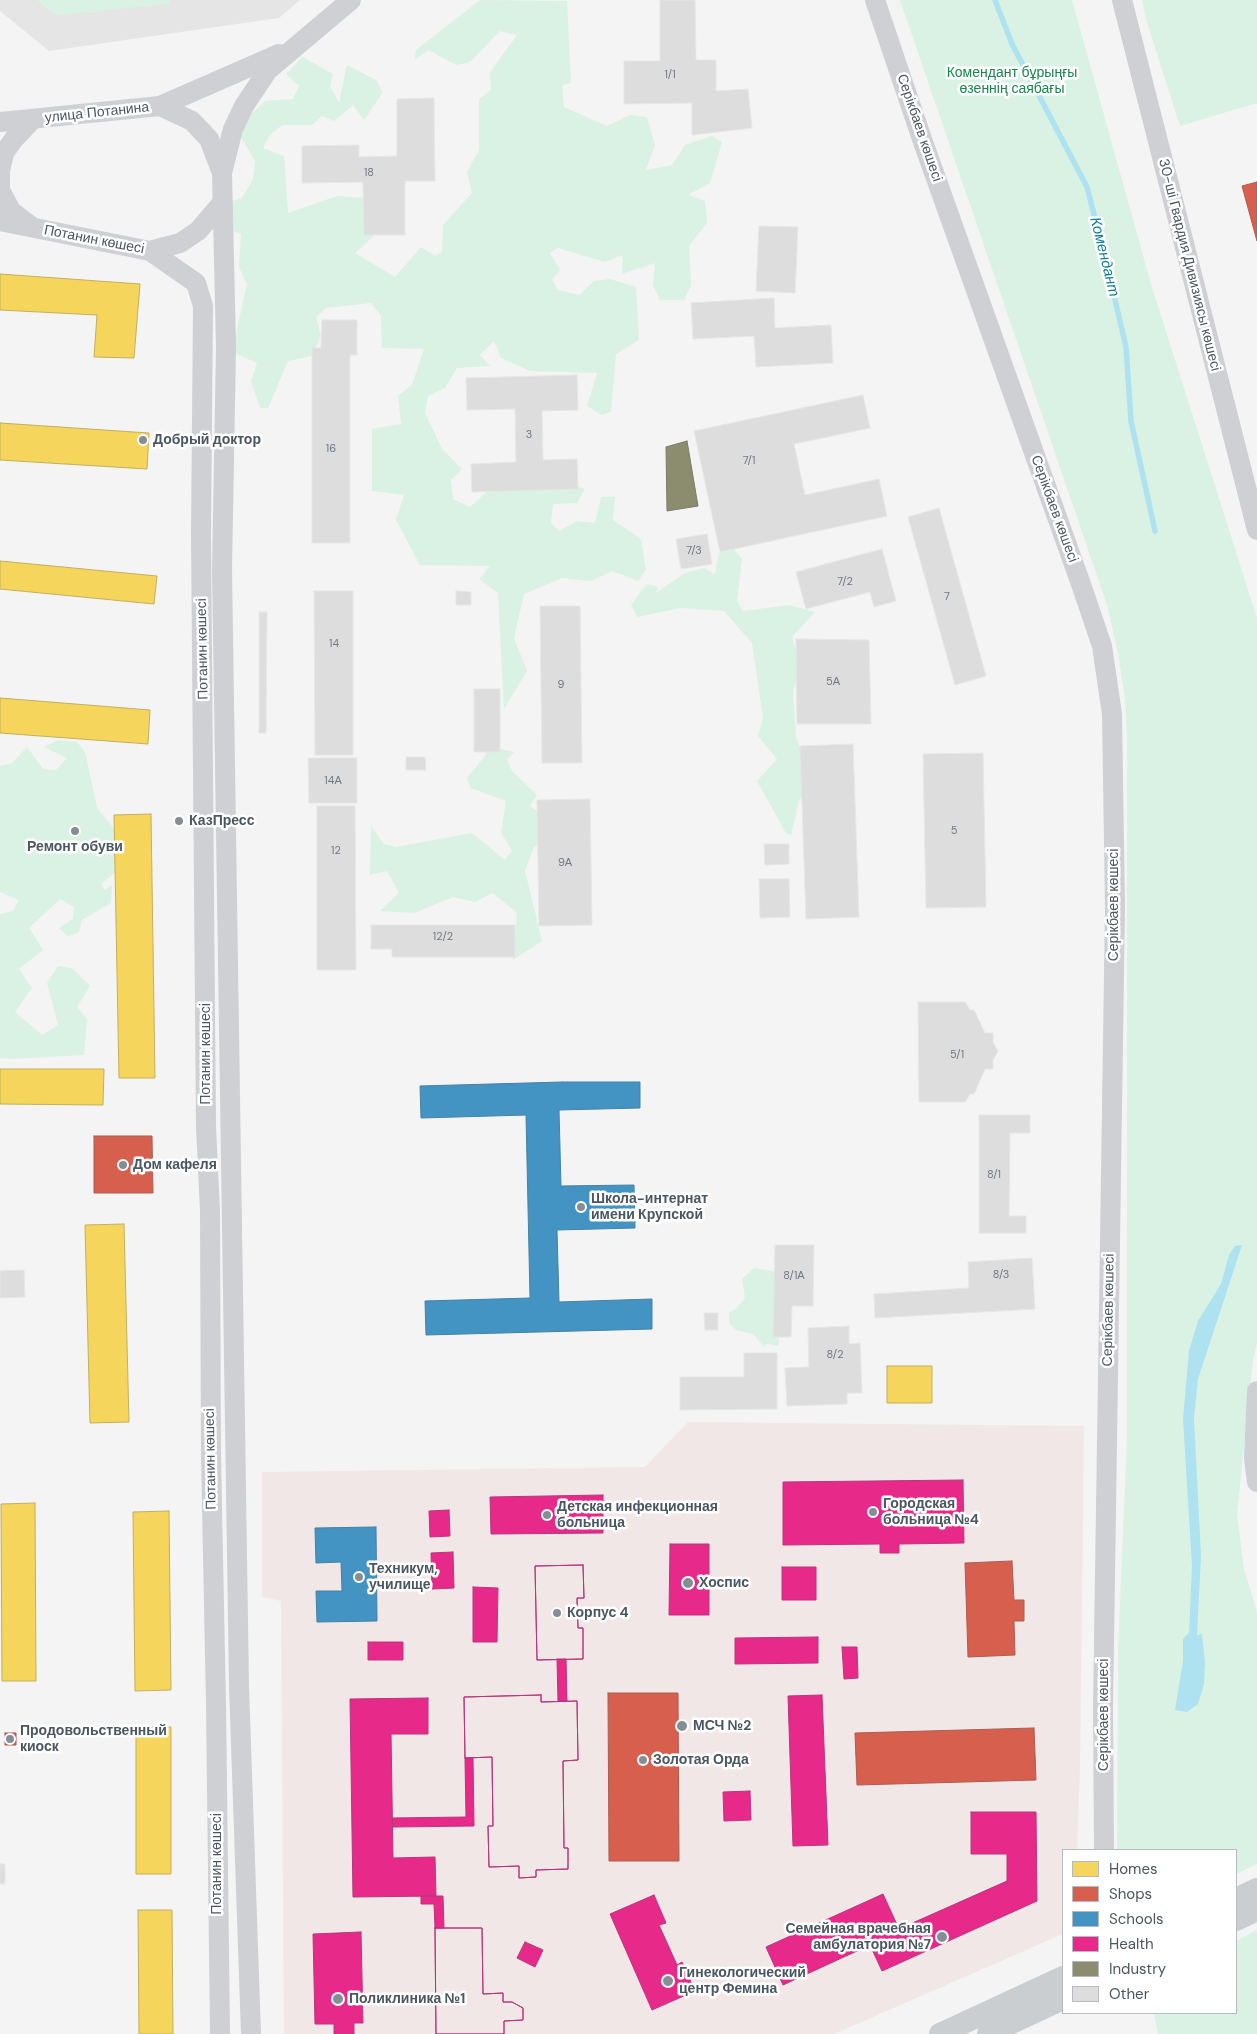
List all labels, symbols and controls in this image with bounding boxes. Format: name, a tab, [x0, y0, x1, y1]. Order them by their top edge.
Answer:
park label: Комендант бұрыңғы өзеннің саябағы	[947, 65, 1077, 98]
house number: 1/1	[664, 68, 676, 82]
street label: Серікбаев көшесі	[893, 72, 945, 184]
street label: улица Потанина	[44, 99, 150, 127]
street label: 30-ші Гвардия Дивизиясы көшесі	[1154, 157, 1224, 373]
house number: 18	[364, 166, 374, 180]
water label: Комендант	[1085, 215, 1123, 299]
street label: Потанин көшесі	[43, 222, 145, 258]
house number: 3	[526, 428, 532, 442]
place label: Добрый доктор	[153, 432, 261, 448]
marker: Добрый доктор	[137, 434, 149, 446]
house number: 16	[326, 442, 336, 456]
street label: Серікбаев көшесі	[1027, 453, 1081, 565]
house number: 7/1	[743, 454, 755, 468]
house number: 7/3	[686, 544, 702, 558]
house number: 7/2	[837, 575, 853, 589]
house number: 7	[944, 590, 950, 604]
street label: Потанин көшесі	[194, 598, 212, 700]
house number: 14	[329, 637, 339, 651]
house number: 5А	[826, 675, 840, 689]
house number: 9	[558, 678, 564, 692]
house number: 14А	[324, 774, 342, 788]
place label: КазПресс	[189, 813, 254, 829]
marker: КазПресс	[173, 815, 185, 827]
house number: 5	[951, 824, 957, 838]
marker: Ремонт обуви	[69, 825, 81, 837]
place label: Ремонт обуви	[27, 839, 123, 855]
house number: 12	[331, 844, 341, 858]
street label: Серікбаев көшесі	[1106, 849, 1122, 961]
house number: 9А	[558, 856, 572, 870]
house number: 12/2	[433, 930, 453, 944]
street label: Потанин көшесі	[198, 1003, 214, 1105]
house number: 5/1	[950, 1048, 964, 1062]
place label: Дом кафеля	[133, 1157, 217, 1173]
marker: Дом кафеля	[117, 1159, 129, 1171]
house number: 8/1	[987, 1168, 1001, 1182]
place label: Школа-интернат имени Крупской	[591, 1191, 708, 1224]
marker: Школа-интернат имени Крупской	[575, 1201, 587, 1213]
street label: Серікбаев көшесі	[1100, 1254, 1118, 1366]
house number: 8/3	[993, 1268, 1009, 1282]
house number: 8/1А	[783, 1269, 805, 1283]
house number: 8/2	[827, 1348, 843, 1362]
street label: Потанин көшесі	[202, 1408, 220, 1510]
place label: Городская больница №4	[883, 1496, 979, 1528]
place label: Детская инфекционная больница	[557, 1499, 718, 1531]
marker: Городская больница №4	[867, 1506, 879, 1518]
marker: Детская инфекционная больница	[541, 1509, 553, 1521]
place label: Техникум, училище	[369, 1561, 438, 1594]
marker: Техникум, училище	[353, 1571, 365, 1583]
place label: Хоспис	[699, 1575, 749, 1591]
marker: Хоспис	[681, 1576, 695, 1590]
place label: Корпус 4	[567, 1605, 629, 1621]
marker: Корпус 4	[551, 1607, 563, 1619]
street label: Серікбаев көшесі	[1096, 1659, 1112, 1771]
place label: МСЧ №2	[693, 1718, 751, 1734]
marker: МСЧ №2	[675, 1719, 689, 1733]
place label: Продовольственный киоск	[20, 1723, 167, 1755]
marker: Продовольственный киоск	[4, 1733, 16, 1745]
place label: Золотая Орда	[653, 1752, 749, 1768]
marker: Золотая Орда	[637, 1754, 649, 1766]
street label: Потанин көшесі	[209, 1813, 225, 1915]
legend	[1062, 1849, 1237, 2014]
text: Homes	[1109, 1859, 1158, 1879]
text: Shops	[1109, 1884, 1152, 1904]
text: Schools	[1109, 1909, 1164, 1929]
place label: Семейная врачебная амбулатория №7	[785, 1921, 931, 1954]
marker: Семейная врачебная амбулатория №7	[935, 1930, 949, 1944]
text: Health	[1109, 1934, 1154, 1954]
text: Industry	[1109, 1959, 1166, 1979]
place label: Гинекологический центр Фемина	[679, 1965, 806, 1998]
marker: Гинекологический центр Фемина	[661, 1974, 675, 1988]
text: Other	[1109, 1984, 1149, 2004]
place label: Поликлиника №1	[349, 1991, 465, 2007]
marker: Поликлиника №1	[331, 1992, 345, 2006]

